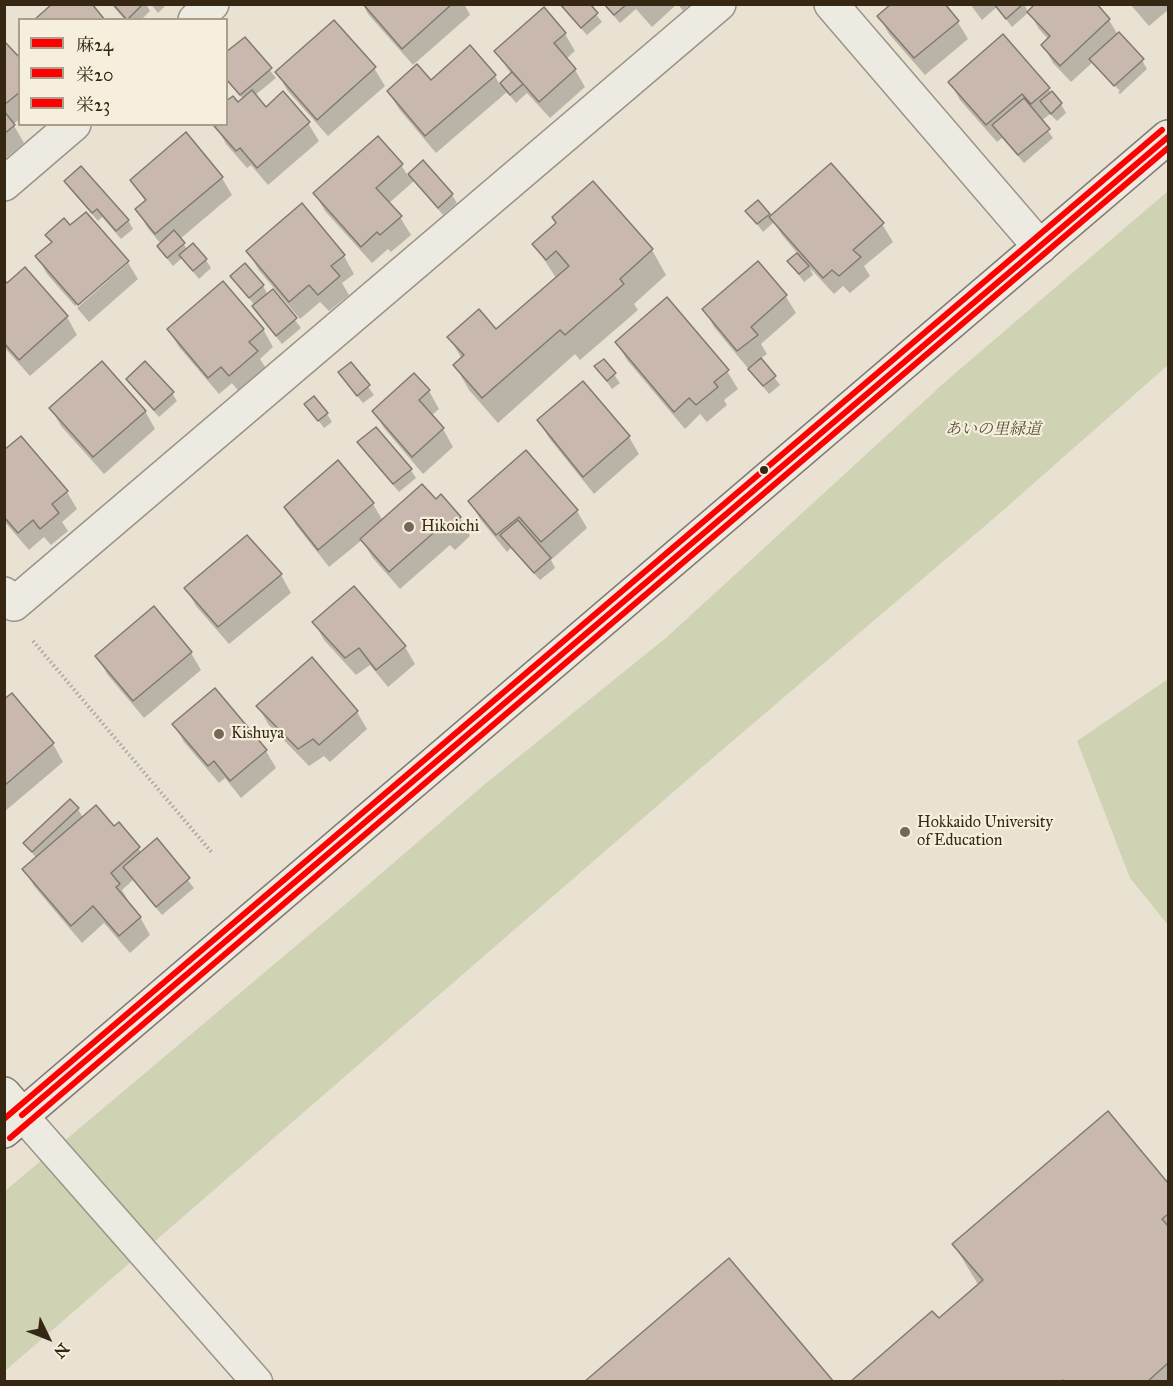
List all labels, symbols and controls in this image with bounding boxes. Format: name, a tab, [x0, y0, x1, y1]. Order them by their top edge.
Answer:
legend	[18, 18, 228, 126]
text: 麻24	[76, 34, 113, 56]
text: 栄20	[76, 64, 113, 86]
text: 栄23	[76, 94, 110, 116]
park label: あいの里緑道	[945, 420, 1041, 440]
unlabelled marker	[758, 464, 770, 476]
place label: Hikoichi	[421, 517, 479, 537]
marker: Hikoichi	[402, 520, 416, 534]
place label: Kishuya	[231, 724, 284, 744]
marker: Kishuya	[212, 727, 226, 741]
place label: Hokkaido University of Education	[917, 813, 1053, 851]
marker: Hokkaido University of Education	[898, 825, 912, 839]
north arrow	[18, 1308, 78, 1368]
text: N	[50, 1339, 73, 1362]

